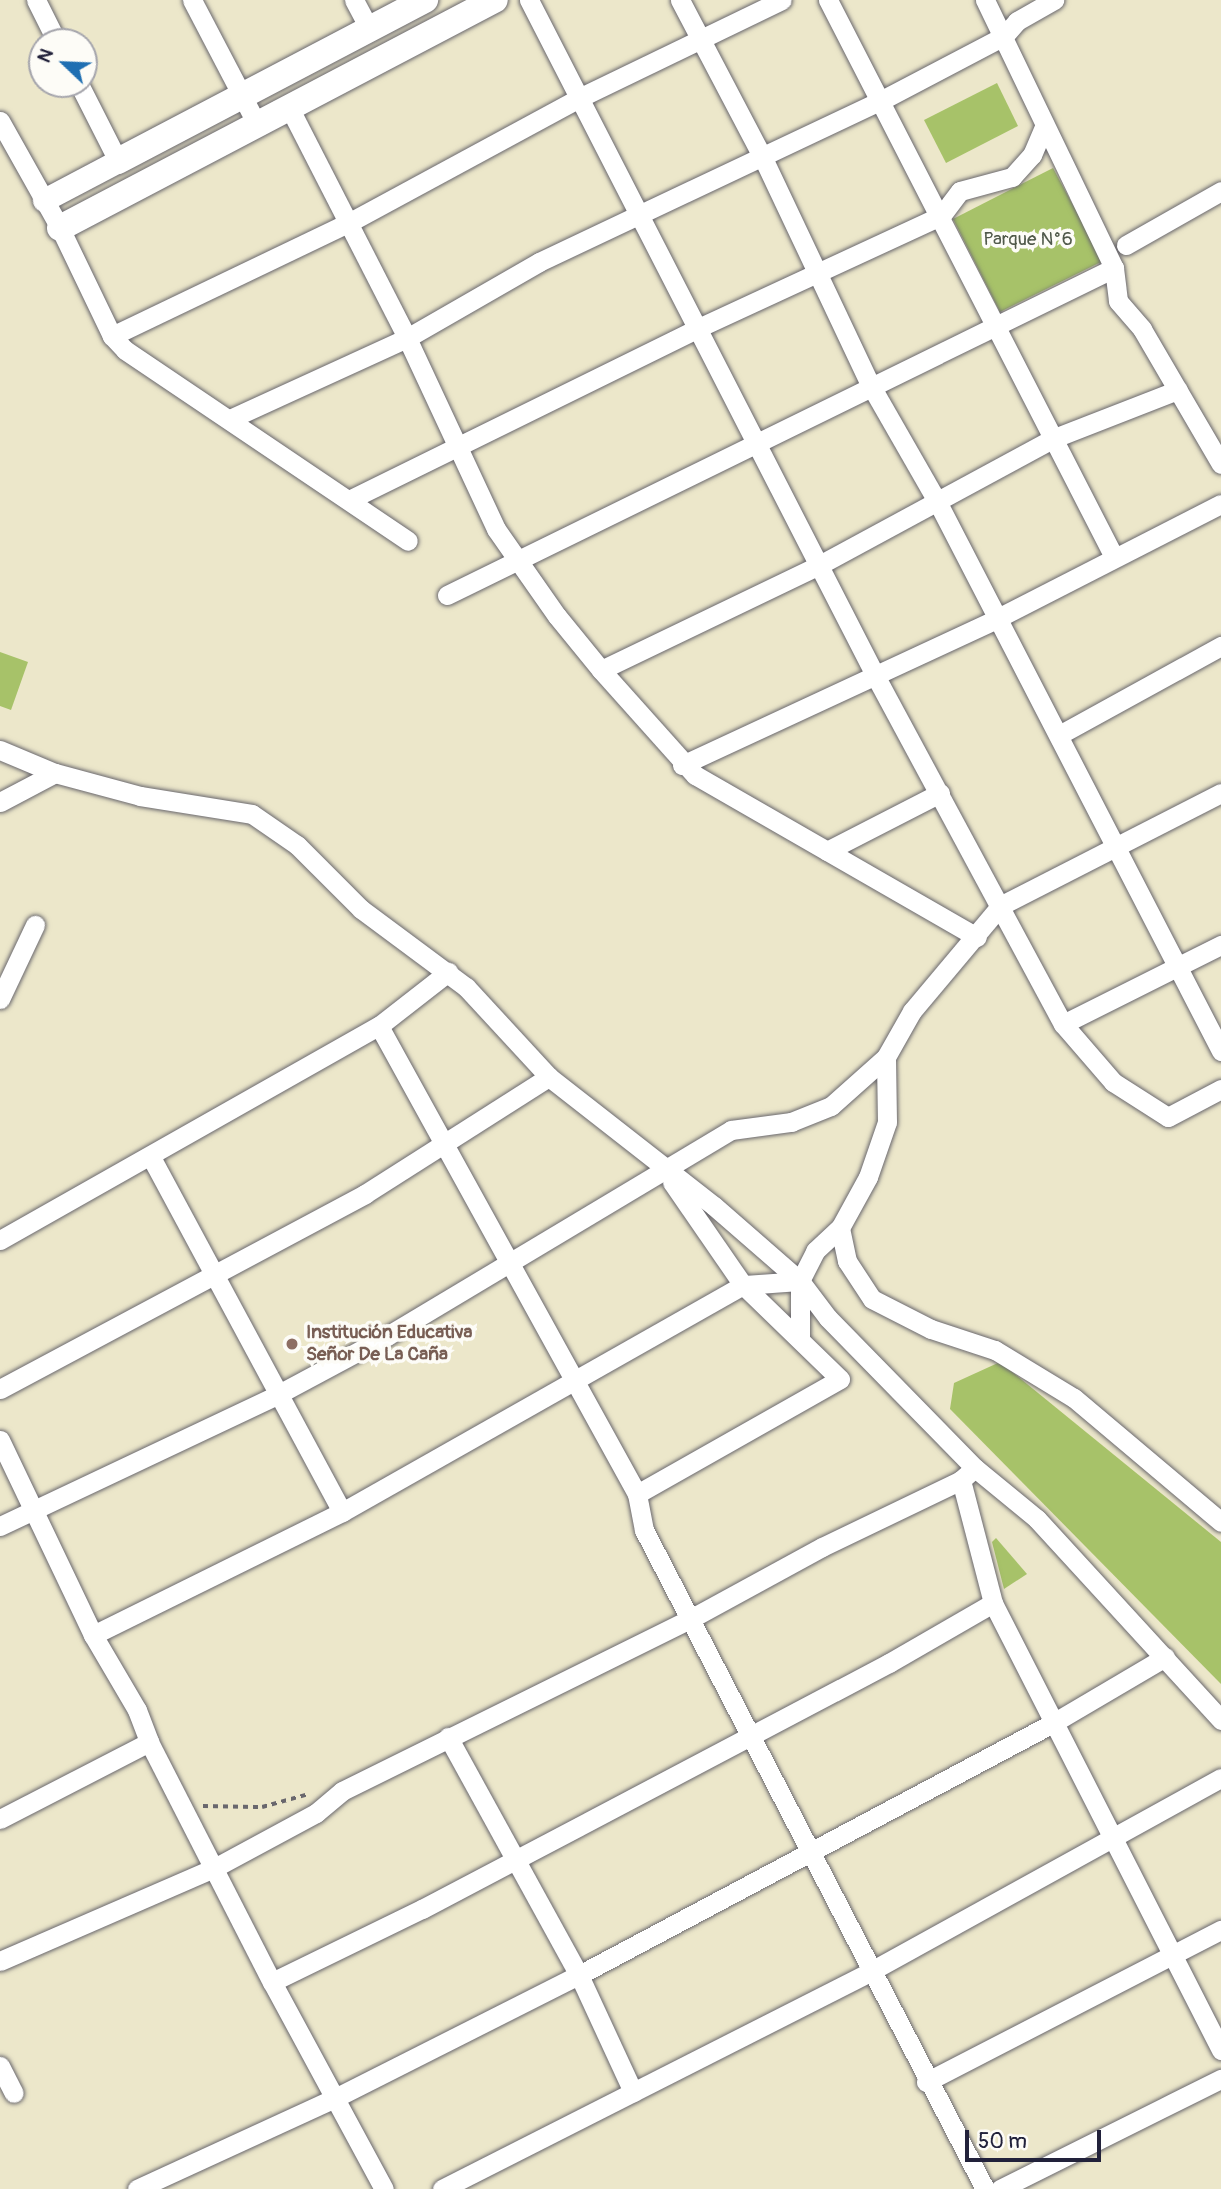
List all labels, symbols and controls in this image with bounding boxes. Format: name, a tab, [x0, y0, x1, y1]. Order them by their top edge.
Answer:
north arrow	[28, 28, 98, 98]
text: N	[32, 45, 59, 66]
park label: Parque N°6	[983, 229, 1073, 251]
place label: Institución Educativa Señor De La Caña	[306, 1322, 472, 1366]
marker: Institución Educativa Señor De La Caña	[284, 1336, 300, 1352]
scale bar	[969, 2116, 1106, 2160]
text: 50 m	[978, 2128, 1027, 2155]

